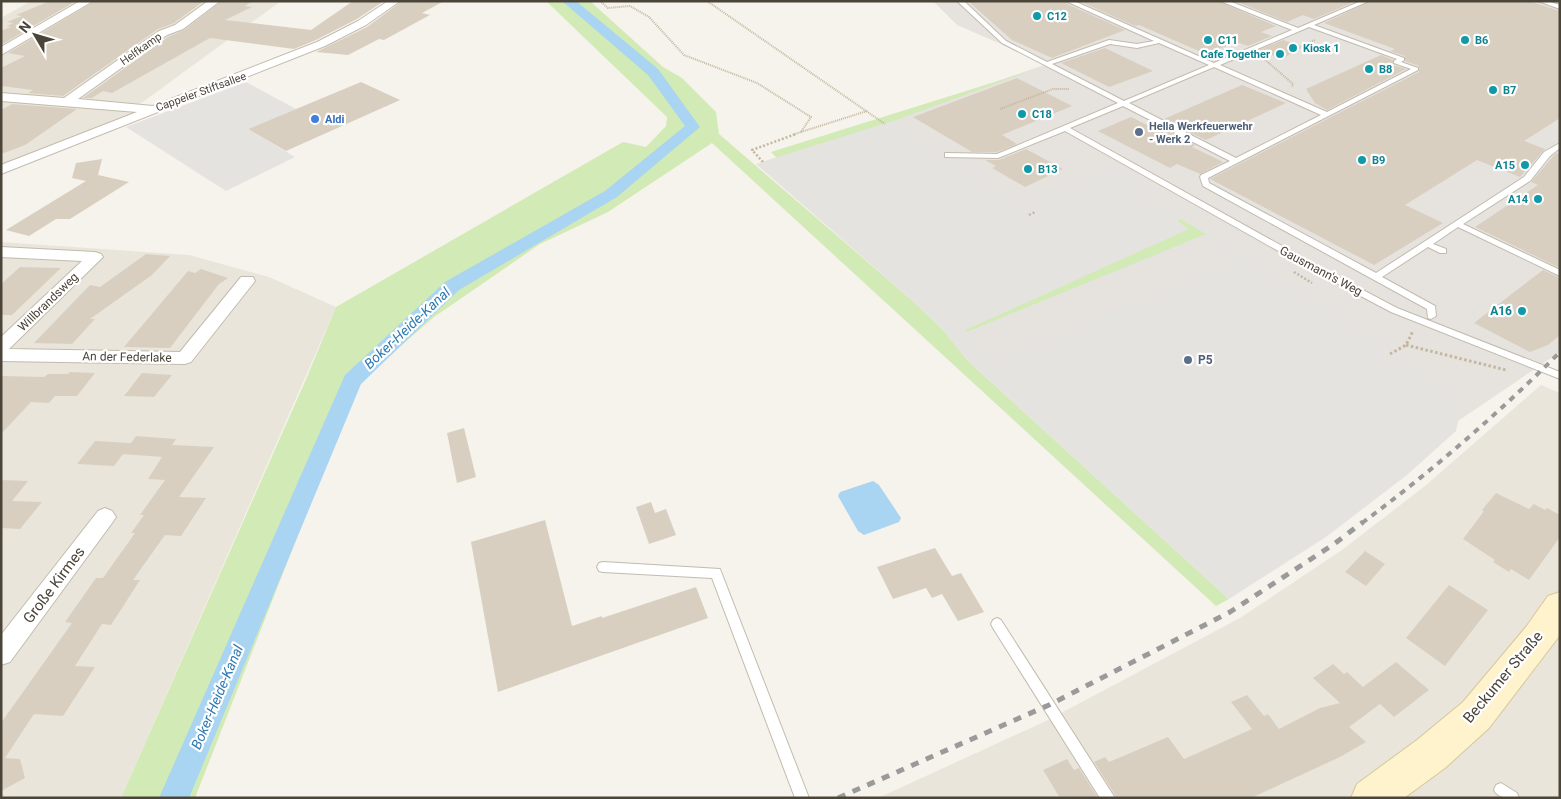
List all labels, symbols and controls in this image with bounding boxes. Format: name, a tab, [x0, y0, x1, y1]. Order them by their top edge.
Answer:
north arrow	[10, 10, 60, 60]
marker: C12	[1031, 10, 1043, 22]
place label: C12	[1047, 10, 1067, 23]
text: N	[15, 18, 34, 36]
street label: Helfkamp	[118, 30, 164, 68]
marker: C11	[1202, 34, 1214, 46]
place label: C11	[1218, 34, 1238, 47]
marker: B6	[1459, 34, 1471, 46]
place label: B6	[1475, 34, 1488, 47]
marker: Kiosk 1	[1287, 42, 1299, 54]
place label: Kiosk 1	[1303, 42, 1340, 55]
place label: Cafe Together	[1201, 48, 1270, 61]
marker: Cafe Together	[1274, 48, 1286, 60]
marker: B8	[1363, 63, 1375, 75]
place label: B8	[1379, 63, 1392, 76]
street label: Cappeler Stiftsallee	[154, 70, 248, 114]
marker: B7	[1487, 84, 1499, 96]
place label: B7	[1503, 84, 1516, 97]
marker: C18	[1016, 108, 1028, 120]
place label: C18	[1032, 108, 1052, 121]
marker: Aldi	[309, 113, 321, 125]
place label: Aldi	[325, 113, 344, 126]
place label: Hella Werkfeuerwehr - Werk 2	[1149, 120, 1253, 146]
marker: Hella Werkfeuerwehr - Werk 2	[1133, 126, 1145, 138]
marker: B9	[1356, 154, 1368, 166]
place label: B9	[1372, 154, 1385, 167]
place label: A15	[1495, 159, 1515, 172]
marker: A15	[1519, 159, 1531, 171]
marker: B13	[1022, 163, 1034, 175]
place label: B13	[1038, 163, 1058, 176]
place label: A14	[1508, 193, 1529, 206]
marker: A14	[1532, 193, 1544, 205]
street label: Gausmann's Weg	[1277, 243, 1365, 299]
street label: Willbrandsweg	[15, 270, 81, 334]
water label: Boker-Heide-Kanal	[361, 284, 454, 372]
place label: A16	[1490, 304, 1512, 318]
marker: A16	[1516, 305, 1528, 317]
street label: An der Federlake	[82, 349, 172, 365]
place label: P5	[1198, 353, 1213, 367]
marker: P5	[1182, 354, 1194, 366]
street label: Große Kirmes	[19, 543, 89, 627]
street label: Beckumer Straße	[1459, 627, 1547, 727]
water label: Boker-Heide-Kanal	[188, 642, 246, 751]

